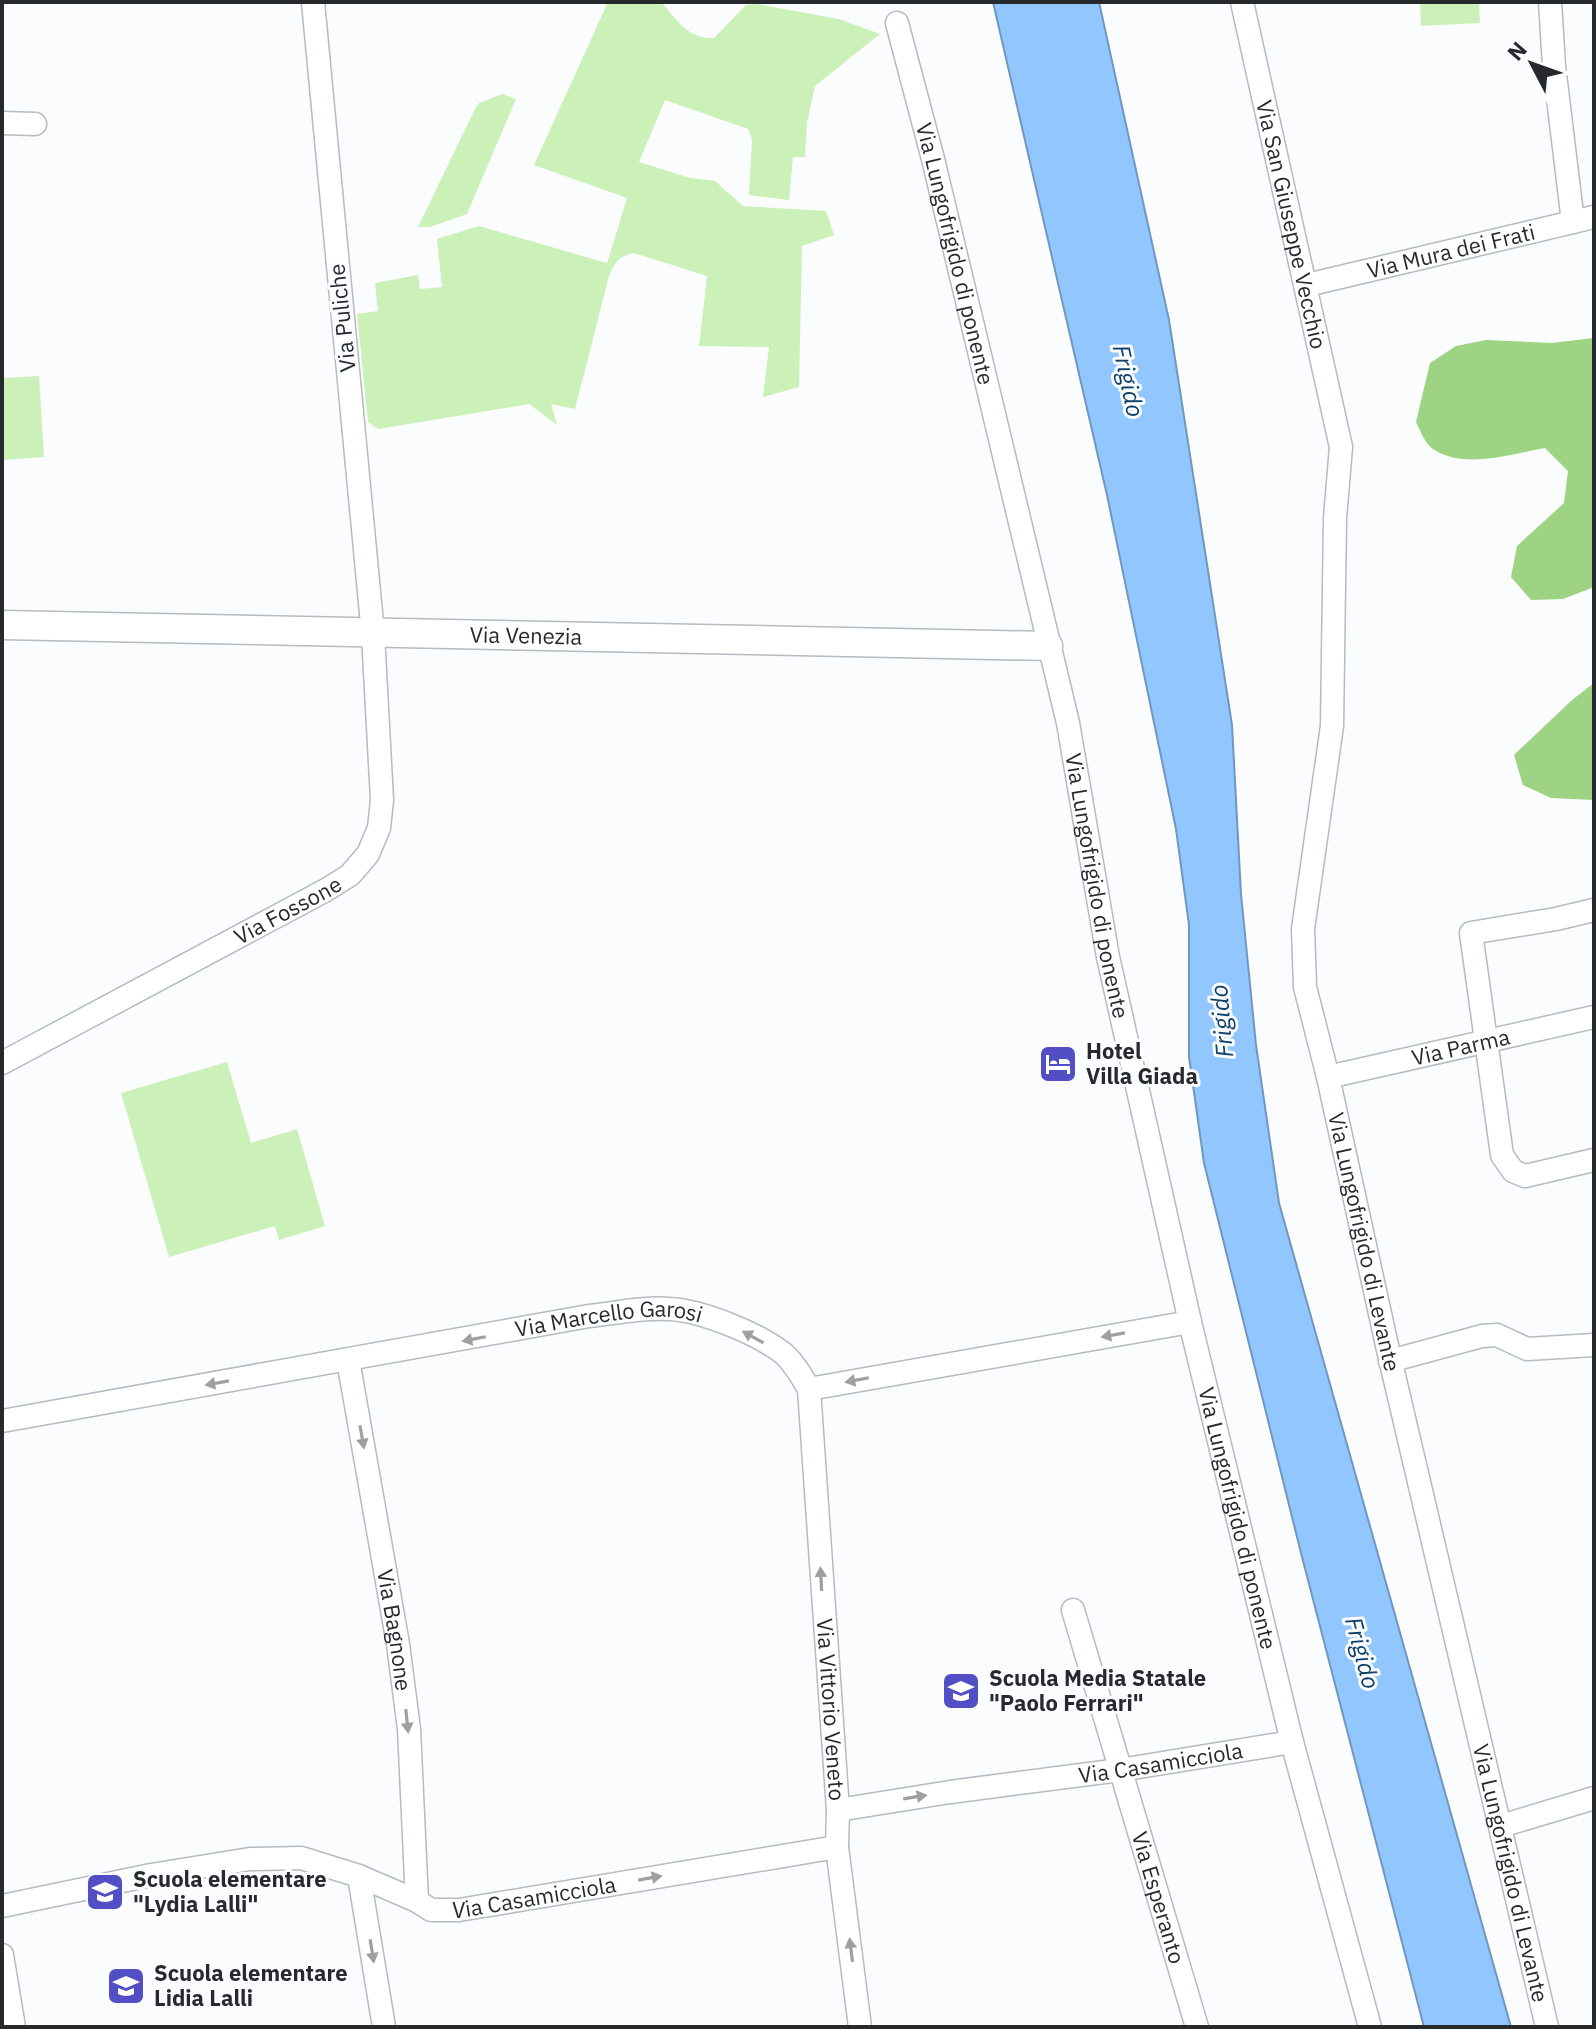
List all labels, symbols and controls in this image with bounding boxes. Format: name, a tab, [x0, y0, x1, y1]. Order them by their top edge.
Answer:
north arrow	[1492, 24, 1572, 104]
text: N	[1500, 35, 1533, 66]
street label: Via San Giuseppe Vecchio	[1250, 97, 1334, 352]
street label: Via Lungofrigido di ponente	[910, 119, 1002, 388]
street label: Via Mura dei Frati	[1364, 216, 1538, 284]
street label: Via Puliche	[321, 262, 362, 374]
water label: Frigido	[1106, 342, 1152, 420]
street label: Via Venezia	[469, 619, 583, 651]
street label: Via Lungofrigido di ponente	[1059, 751, 1136, 1021]
street label: Via Fossone	[229, 869, 347, 951]
water label: Frigido	[1202, 983, 1240, 1059]
street label: Via Parma	[1409, 1021, 1513, 1072]
place label: Hotel Villa Giada	[1086, 1036, 1198, 1090]
hotel icon: Hotel Villa Giada	[1037, 1043, 1079, 1085]
street label: Via Lungofrigido di Levante	[1322, 1110, 1408, 1374]
street label: Via Marcello Garosi	[512, 1294, 706, 1343]
one-way arrow	[1100, 1330, 1125, 1342]
one-way arrow	[742, 1331, 765, 1344]
one-way arrow	[461, 1333, 486, 1345]
one-way arrow	[844, 1374, 869, 1387]
one-way arrow	[205, 1378, 230, 1390]
street label: Via Lungofrigido di ponente	[1192, 1384, 1284, 1652]
one-way arrow	[356, 1425, 368, 1450]
one-way arrow	[814, 1566, 827, 1591]
street label: Via Bagnone	[371, 1567, 419, 1693]
water label: Frigido	[1338, 1613, 1388, 1692]
street label: Via Vittorio Veneto	[811, 1617, 852, 1802]
place label: Scuola Media Statale "Paolo Ferrari"	[989, 1663, 1206, 1717]
school or university icon: Scuola Media Statale "Paolo Ferrari"	[940, 1670, 982, 1712]
one-way arrow	[401, 1709, 414, 1734]
street label: Via Casamicciola	[1077, 1735, 1245, 1789]
street label: Via Lungofrigido di Levante	[1467, 1741, 1556, 2005]
one-way arrow	[903, 1791, 928, 1803]
street label: Via Esperanto	[1126, 1828, 1192, 1967]
place label: Scuola elementare "Lydia Lalli"	[133, 1864, 327, 1918]
street label: Via Casamicciola	[452, 1869, 618, 1924]
school or university icon: Scuola elementare "Lydia Lalli"	[84, 1871, 126, 1913]
one-way arrow	[638, 1871, 663, 1884]
one-way arrow	[844, 1937, 857, 1962]
one-way arrow	[366, 1939, 378, 1964]
place label: Scuola elementare Lidia Lalli	[154, 1958, 348, 2012]
school or university icon: Scuola elementare Lidia Lalli	[105, 1965, 147, 2007]

